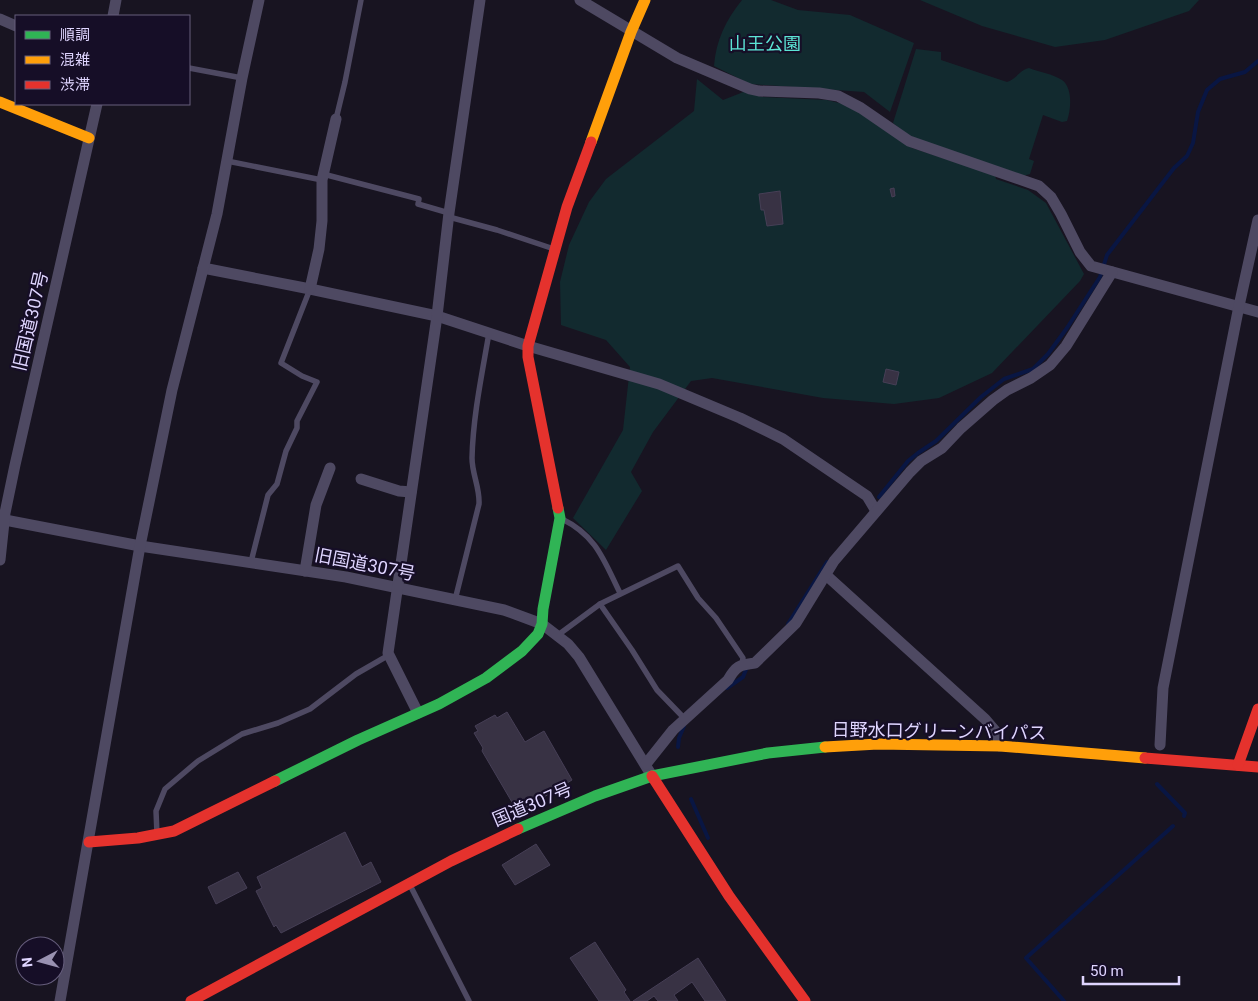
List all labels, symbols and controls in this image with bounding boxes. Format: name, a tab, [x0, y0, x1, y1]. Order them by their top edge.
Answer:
legend	[15, 15, 190, 105]
text: 順調	[60, 26, 90, 44]
park label: 山王公園	[729, 33, 801, 54]
text: 混雑	[60, 51, 90, 69]
text: 渋滞	[60, 76, 90, 94]
street label: 旧国道307号	[8, 269, 52, 373]
street label: 旧国道307号	[313, 544, 417, 584]
street label: 日野水口グリーンバイパス	[831, 719, 1047, 743]
street label: 国道307号	[489, 778, 575, 830]
north arrow	[15, 936, 65, 986]
scale bar	[1083, 954, 1179, 986]
text: N	[19, 957, 36, 968]
text: 50 m	[1090, 962, 1124, 980]

